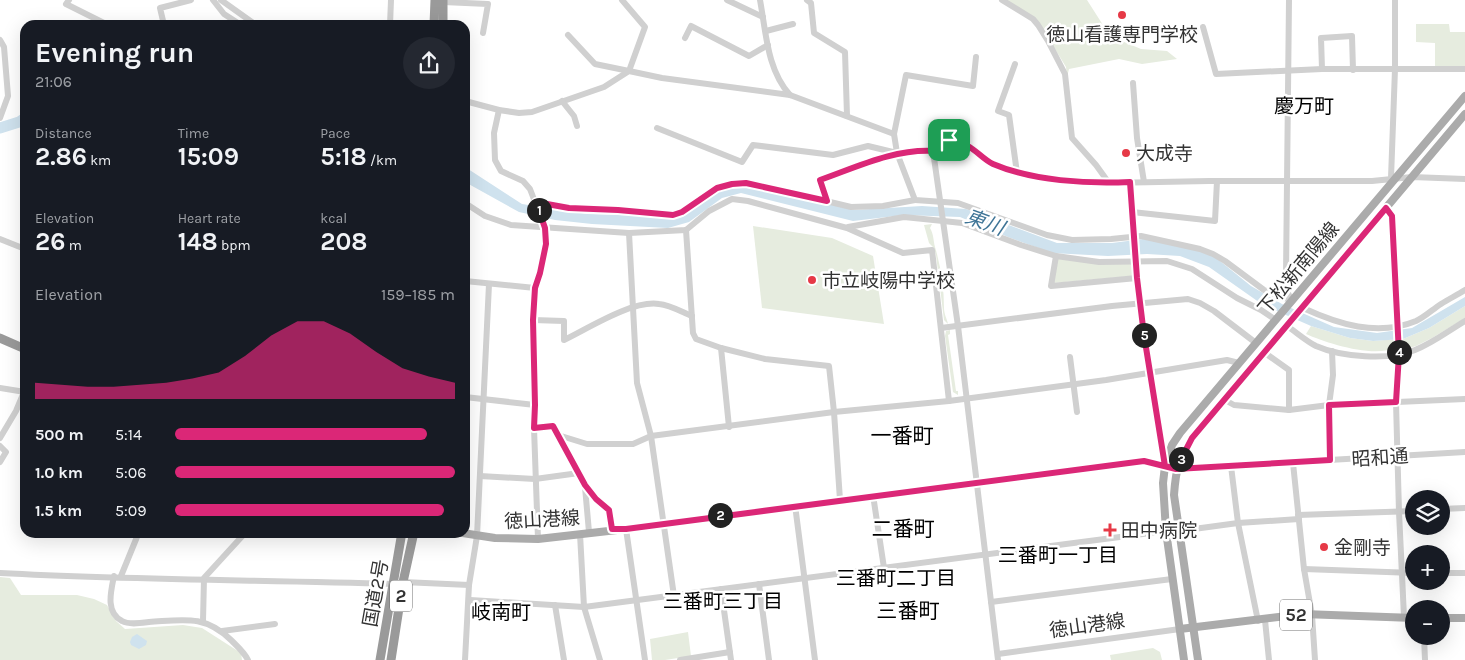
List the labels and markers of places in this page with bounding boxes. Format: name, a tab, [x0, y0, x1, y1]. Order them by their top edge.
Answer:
marker: 徳山看護専門学校	[1116, 9, 1128, 21]
place label: 徳山看護専門学校	[1046, 24, 1198, 46]
pin	[928, 119, 970, 161]
place label: 大成寺	[1136, 143, 1193, 165]
marker: 大成寺	[1120, 147, 1132, 159]
pin: 1	[526, 198, 552, 222]
place label: 市立岐陽中学校	[822, 270, 955, 292]
marker: 市立岐陽中学校	[806, 274, 818, 286]
pin: 5	[1132, 322, 1156, 348]
pin: 4	[1386, 340, 1412, 364]
pin: 3	[1168, 446, 1194, 472]
pin: 2	[708, 502, 732, 528]
place label: 田中病院	[1121, 520, 1197, 542]
marker: 田中病院	[1103, 523, 1117, 537]
place label: 金剛寺	[1334, 537, 1391, 559]
marker: 金剛寺	[1318, 541, 1330, 553]

